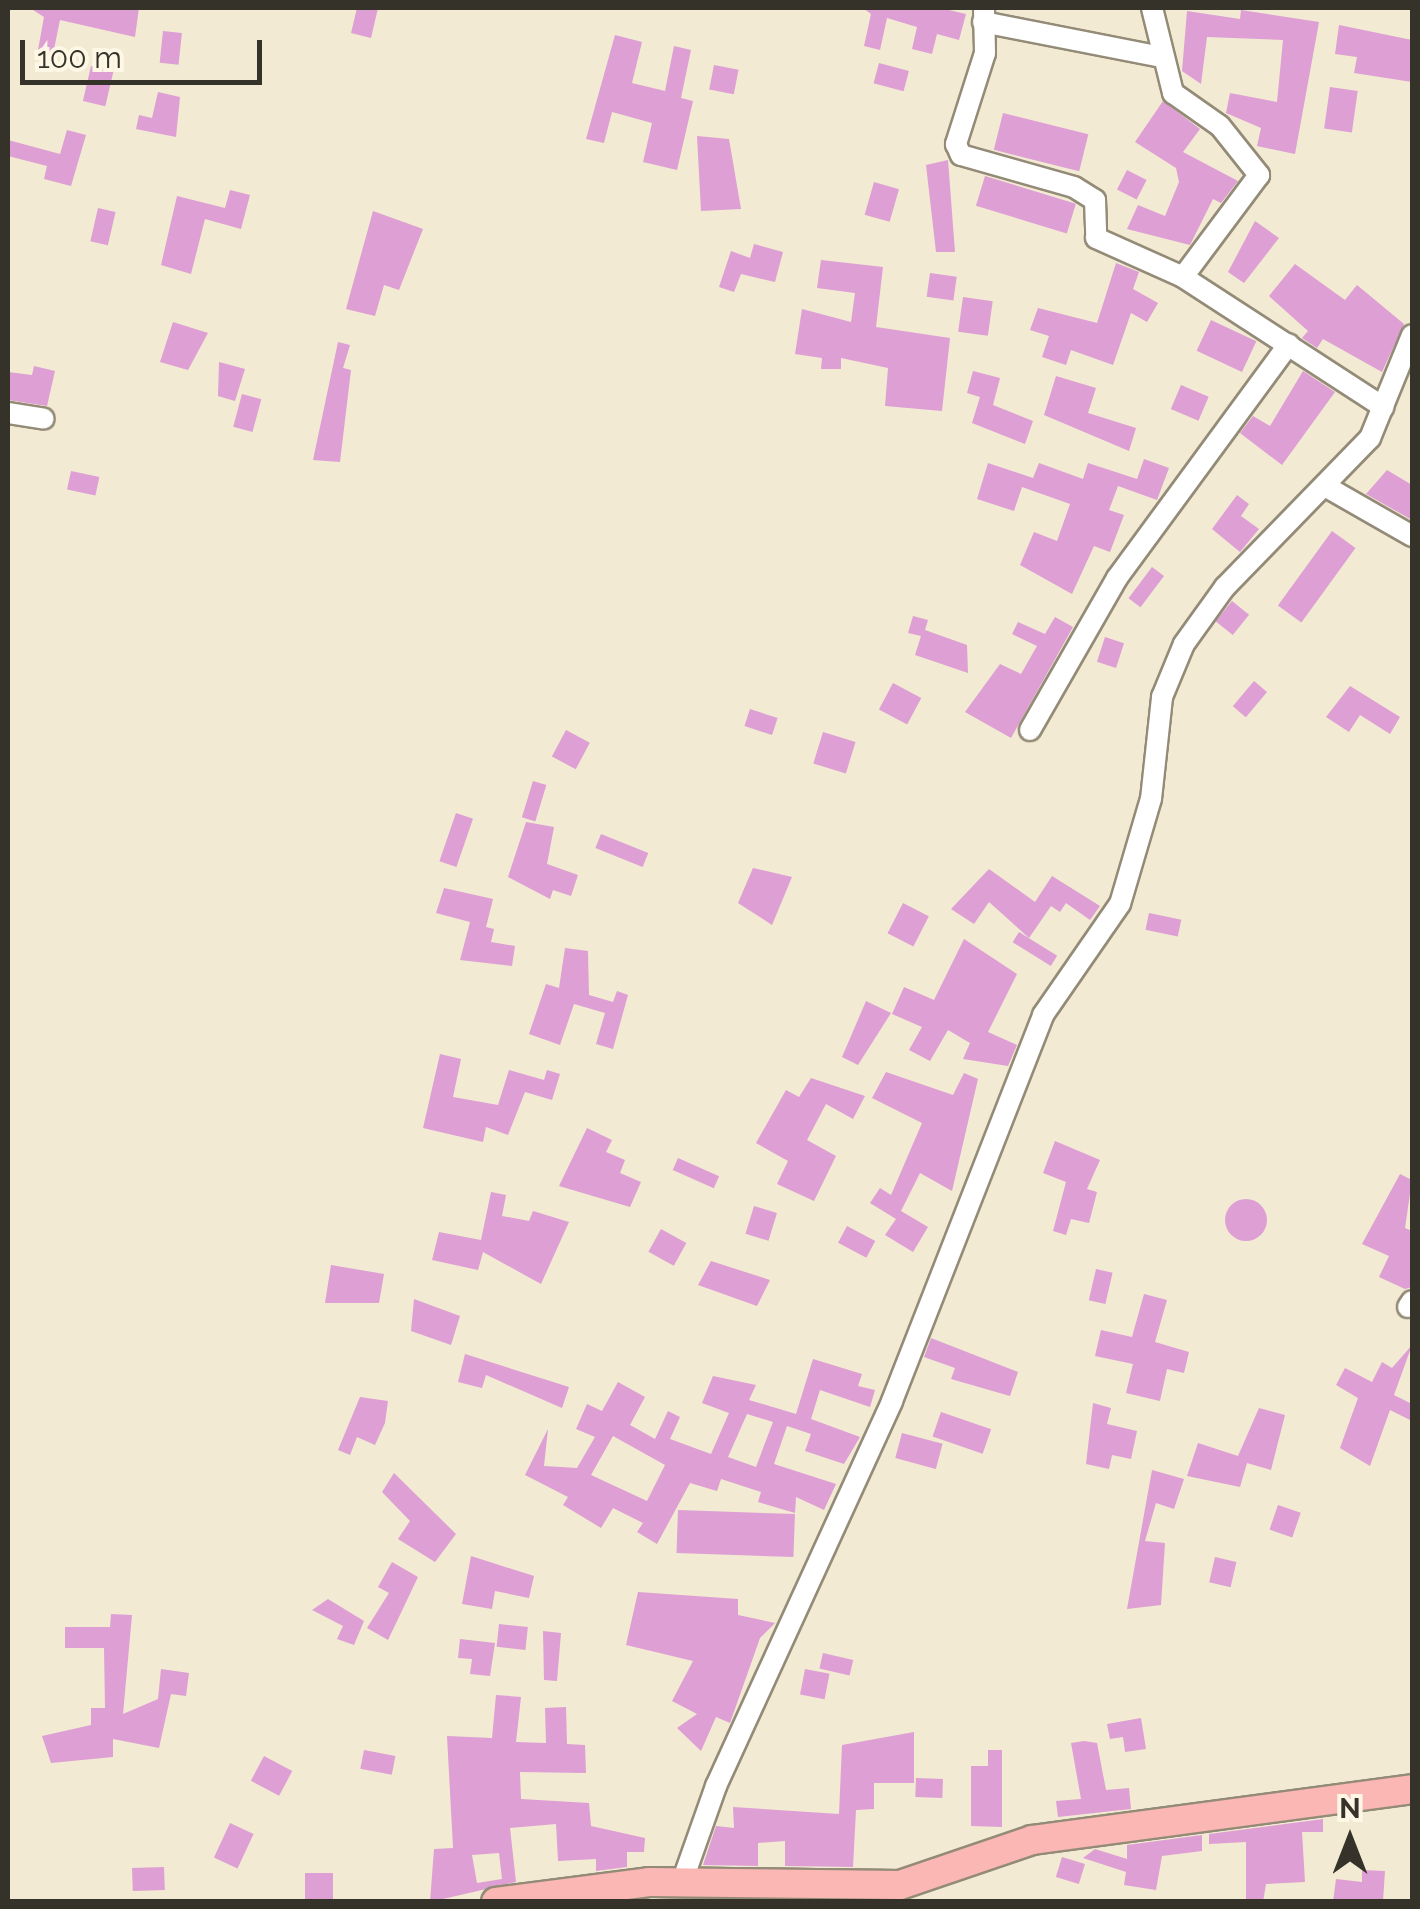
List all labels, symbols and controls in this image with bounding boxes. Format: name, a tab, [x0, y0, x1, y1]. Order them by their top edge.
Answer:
scale bar	[25, 20, 268, 82]
text: 100 m	[37, 40, 122, 75]
north arrow	[1300, 1789, 1400, 1889]
text: N	[1339, 1792, 1361, 1825]

